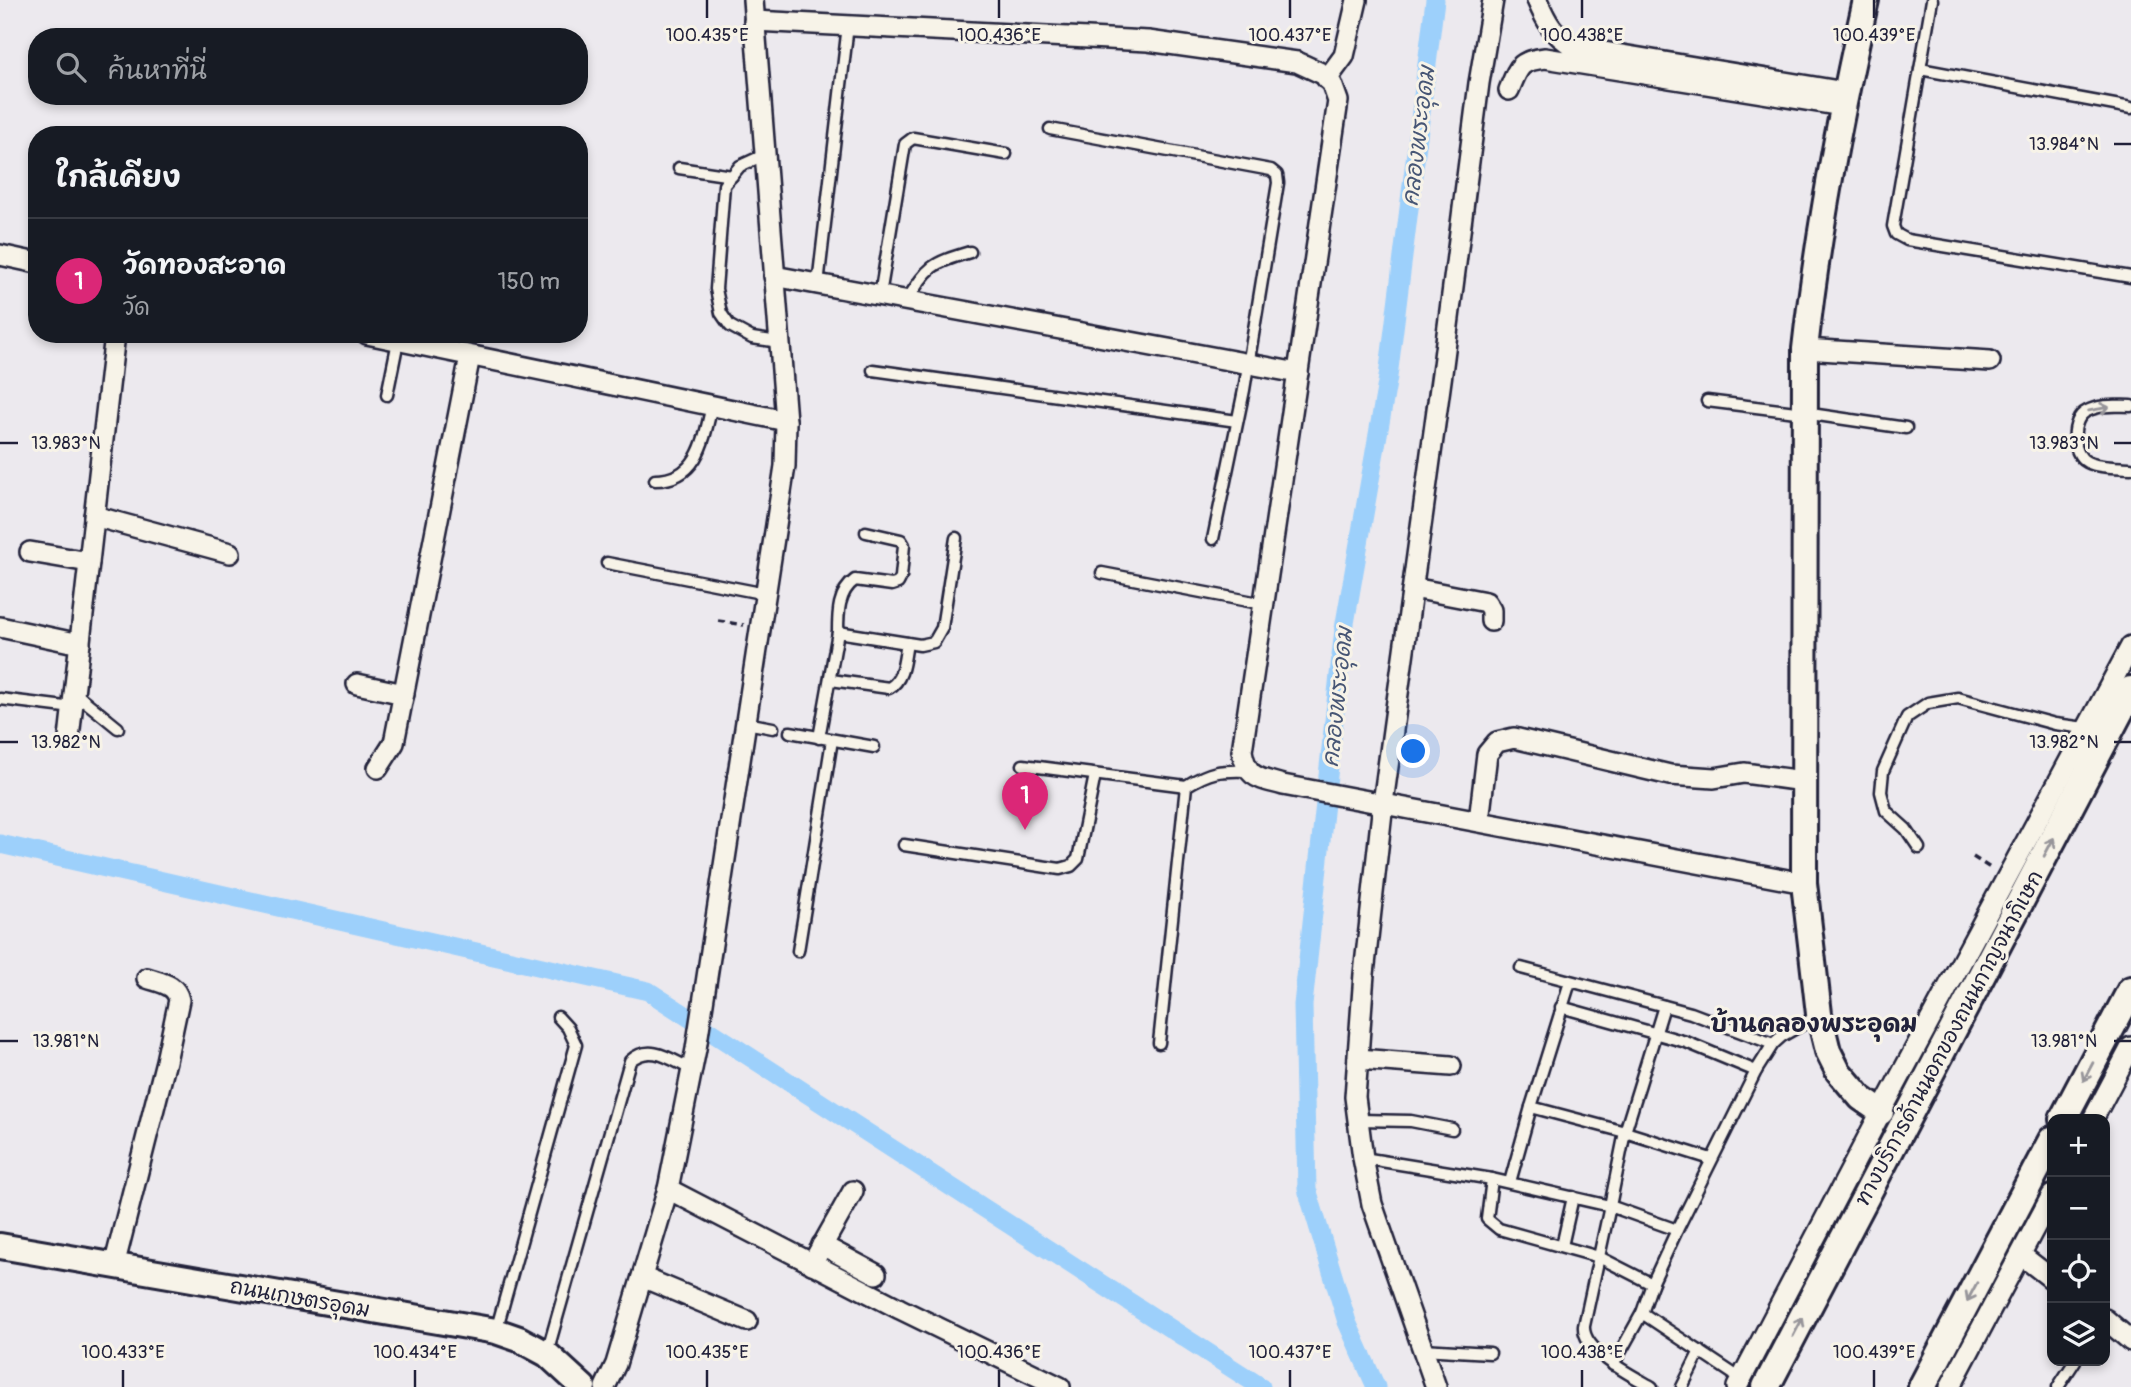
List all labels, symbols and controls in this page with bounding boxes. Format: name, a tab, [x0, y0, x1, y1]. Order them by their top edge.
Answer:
text: 100.435°E	[665, 24, 749, 47]
text: 100.436°E	[957, 24, 1041, 47]
text: 100.437°E	[1249, 24, 1331, 47]
text: 100.438°E	[1541, 24, 1623, 47]
text: 100.439°E	[1833, 24, 1915, 47]
search box	[28, 28, 588, 105]
icon: search	[52, 48, 90, 86]
text: ค้นหาที่นี่	[108, 55, 207, 87]
water label: คลองพระอุดม	[1396, 63, 1444, 208]
text: 13.984°N	[2029, 133, 2099, 156]
text: ใกล้เคียง	[56, 159, 181, 196]
text: วัดทองสะอาด	[123, 250, 286, 282]
text: 1	[75, 267, 84, 296]
text: 150 m	[497, 267, 560, 296]
text: วัด	[123, 293, 150, 322]
one-way arrow	[2087, 402, 2110, 415]
text: 13.983°N	[31, 432, 101, 455]
text: 13.983°N	[2029, 432, 2099, 455]
water label: คลองพระอุดม	[1316, 624, 1361, 769]
text: 13.982°N	[31, 731, 101, 754]
text: 13.982°N	[2029, 731, 2099, 754]
your location	[1396, 734, 1430, 768]
pin: 1	[1002, 772, 1048, 830]
one-way arrow	[2042, 837, 2056, 858]
street label: ทางบริการด้านนอกของถนนกาญจนาภิเษก	[1849, 866, 2050, 1211]
district label: บ้านคลองพระอุดม	[1711, 1007, 1917, 1042]
text: 13.981°N	[33, 1030, 99, 1053]
text: 13.981°N	[2031, 1030, 2097, 1053]
one-way arrow	[2081, 1061, 2094, 1082]
map controls	[2047, 1114, 2110, 1366]
button: +	[2047, 1114, 2110, 1177]
button: −	[2047, 1177, 2110, 1240]
button: locate	[2047, 1240, 2110, 1303]
street label: ถนนเกษตรอุดม	[227, 1273, 372, 1326]
one-way arrow	[1965, 1281, 1979, 1302]
button: layers	[2047, 1303, 2110, 1366]
one-way arrow	[1791, 1317, 1805, 1337]
text: 100.433°E	[81, 1341, 165, 1364]
text: 100.434°E	[373, 1341, 457, 1364]
text: 100.435°E	[665, 1341, 749, 1364]
text: 100.436°E	[957, 1341, 1041, 1364]
text: 100.437°E	[1249, 1341, 1331, 1364]
text: 100.438°E	[1541, 1341, 1623, 1364]
text: 100.439°E	[1833, 1341, 1915, 1364]

